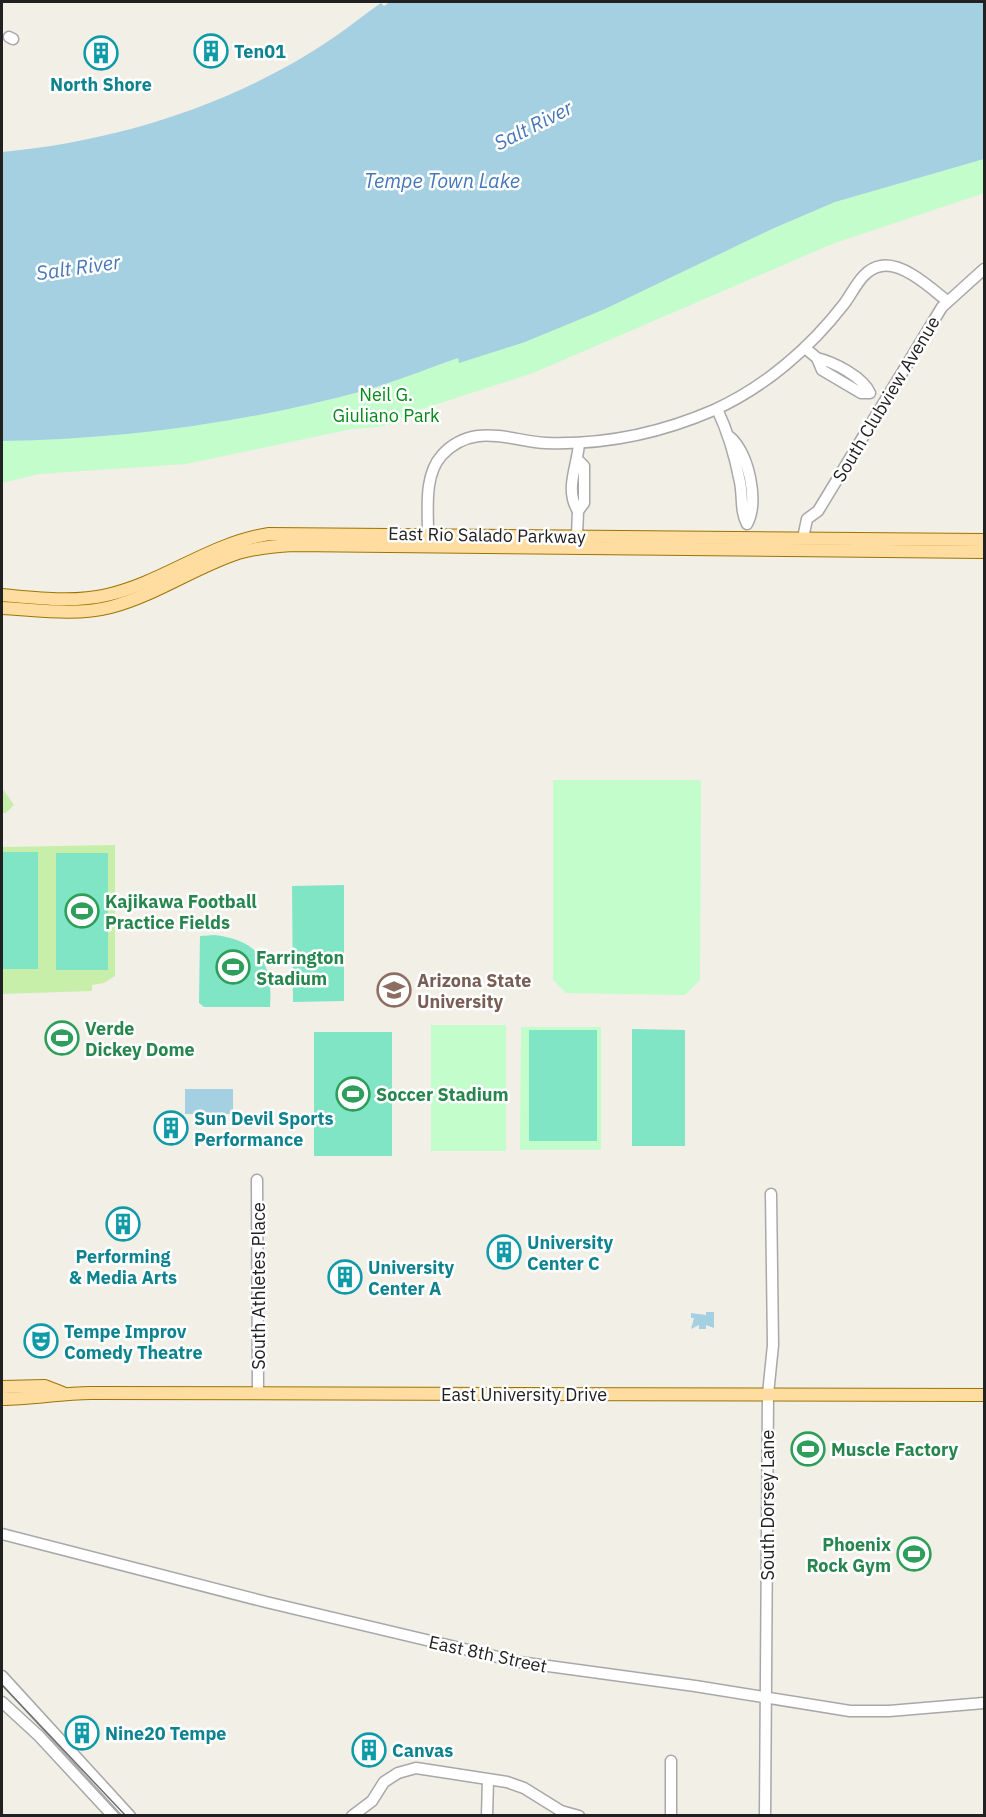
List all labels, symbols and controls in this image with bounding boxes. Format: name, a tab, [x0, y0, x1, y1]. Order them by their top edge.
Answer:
building icon: Ten01	[193, 33, 229, 69]
building icon: North Shore	[83, 35, 119, 71]
place label: Ten01	[234, 40, 286, 63]
place label: North Shore	[50, 73, 152, 96]
water label: Salt River	[489, 93, 577, 156]
water label: Tempe Town Lake	[364, 167, 520, 194]
water label: Salt River	[34, 248, 122, 286]
street label: South Clubview Avenue	[827, 312, 945, 486]
park label: Neil G. Giuliano Park	[332, 383, 440, 427]
street label: East Rio Salado Parkway	[388, 522, 586, 548]
place label: Kajikawa Football Practice Fields	[105, 890, 257, 934]
sports icon: Kajikawa Football Practice Fields	[64, 893, 100, 929]
place label: Farrington Stadium	[256, 946, 344, 990]
sports icon: Farrington Stadium	[215, 949, 251, 985]
place label: Arizona State University	[417, 969, 531, 1013]
school or university icon: Arizona State University	[376, 972, 412, 1008]
place label: Verde Dickey Dome	[85, 1017, 195, 1061]
sports icon: Verde Dickey Dome	[44, 1020, 80, 1056]
sports icon: Soccer Stadium	[335, 1076, 371, 1112]
place label: Soccer Stadium	[376, 1083, 509, 1106]
place label: Sun Devil Sports Performance	[194, 1107, 334, 1151]
building icon: Sun Devil Sports Performance	[153, 1110, 189, 1146]
street label: South Athletes Place	[247, 1202, 270, 1370]
building icon: Performing & Media Arts	[105, 1206, 141, 1242]
place label: University Center C	[527, 1231, 613, 1275]
building icon: University Center C	[486, 1234, 522, 1270]
place label: Performing & Media Arts	[69, 1245, 177, 1289]
place label: University Center A	[368, 1256, 454, 1300]
building icon: University Center A	[327, 1259, 363, 1295]
place label: Tempe Improv Comedy Theatre	[64, 1320, 203, 1364]
theatre icon: Tempe Improv Comedy Theatre	[23, 1323, 59, 1359]
street label: East University Drive	[441, 1383, 607, 1406]
street label: South Dorsey Lane	[756, 1429, 779, 1580]
sports icon: Muscle Factory	[790, 1431, 826, 1467]
place label: Muscle Factory	[831, 1438, 958, 1461]
place label: Phoenix Rock Gym	[806, 1533, 891, 1577]
sports icon: Phoenix Rock Gym	[896, 1536, 932, 1572]
street label: East 8th Street	[427, 1630, 549, 1678]
building icon: Nine20 Tempe	[64, 1715, 100, 1751]
place label: Nine20 Tempe	[105, 1722, 226, 1745]
building icon: Canvas	[351, 1732, 387, 1768]
place label: Canvas	[392, 1739, 453, 1762]

